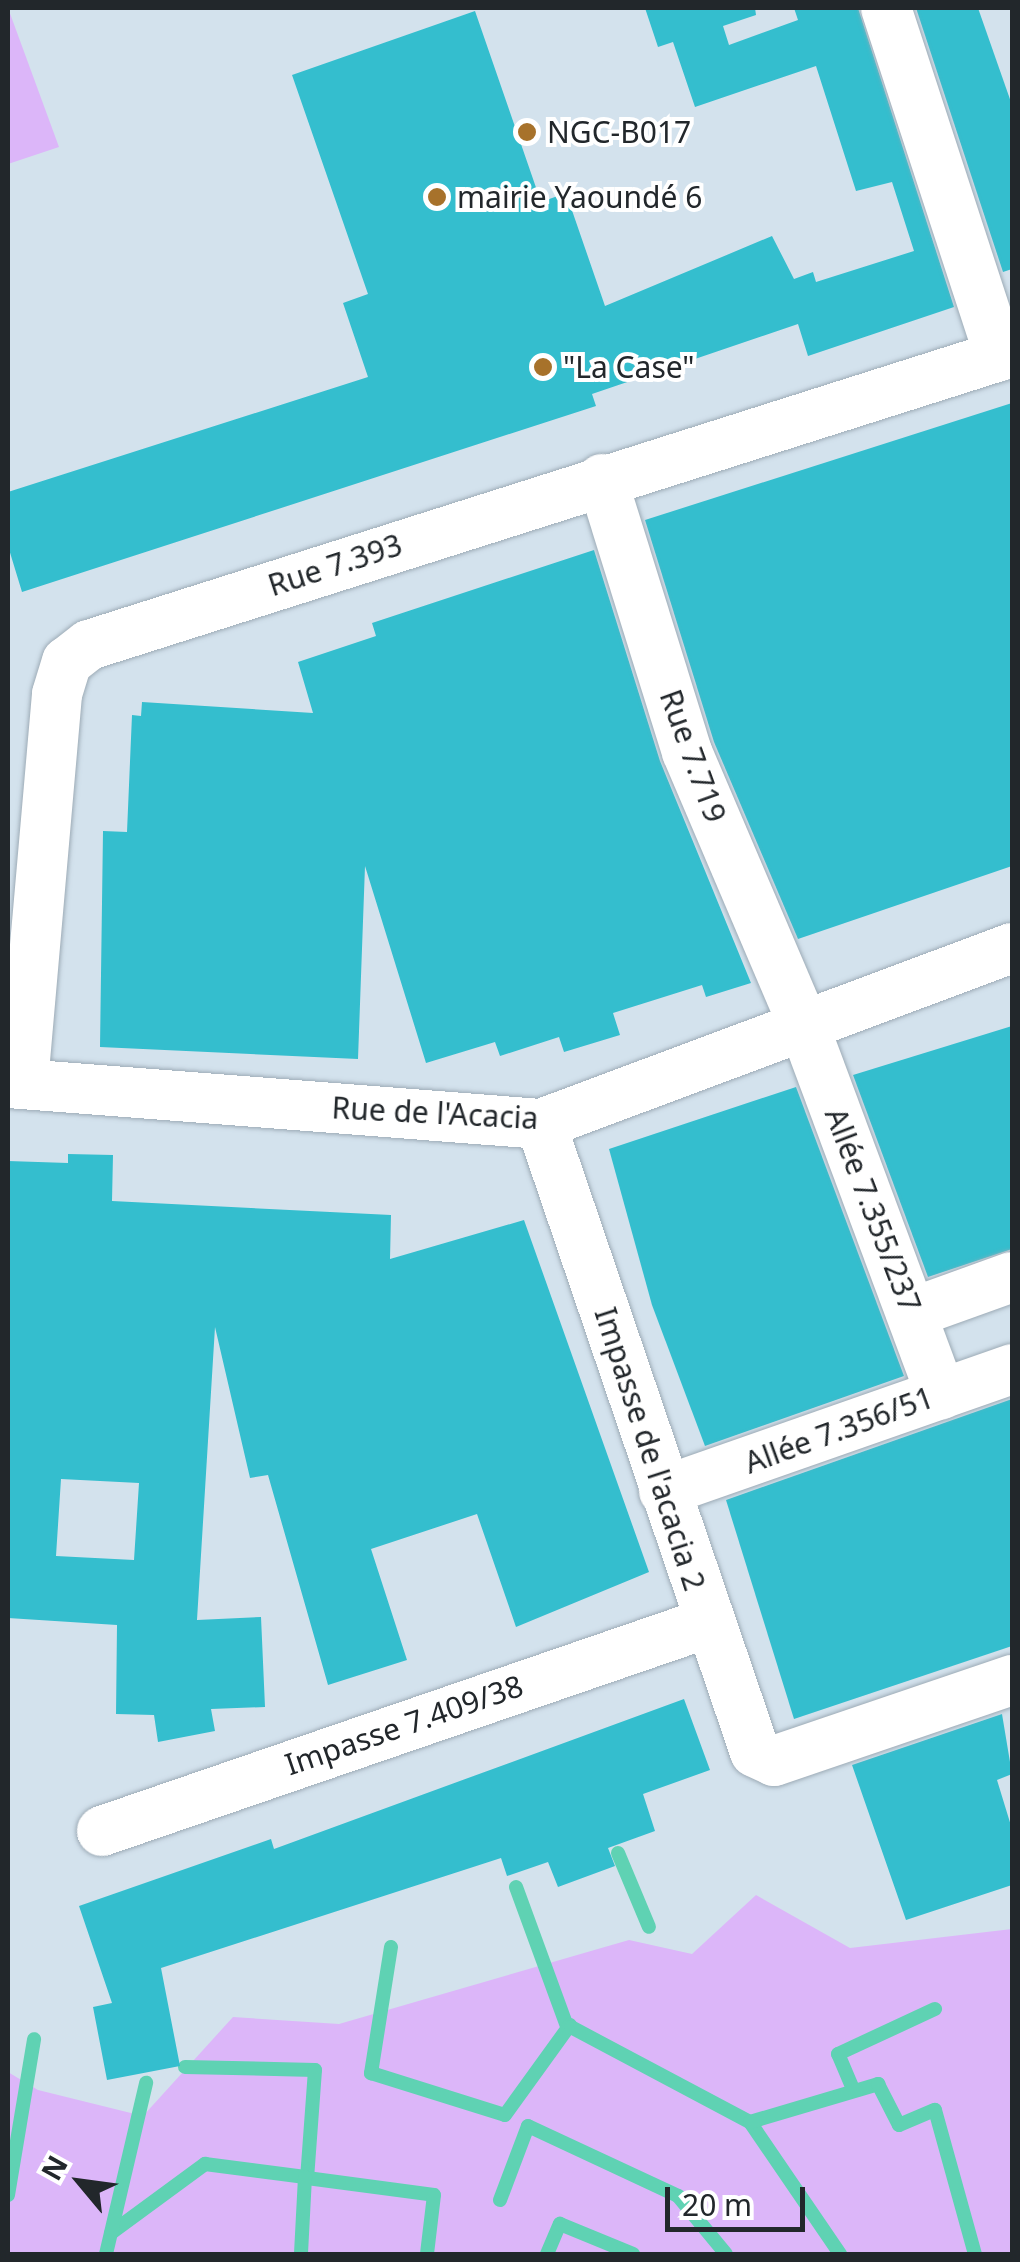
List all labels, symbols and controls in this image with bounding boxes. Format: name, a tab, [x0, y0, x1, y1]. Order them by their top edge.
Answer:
place label: NGC-B017	[547, 114, 691, 150]
marker: NGC-B017	[516, 121, 538, 143]
place label: mairie Yaoundé 6	[457, 179, 702, 215]
marker: mairie Yaoundé 6	[426, 186, 448, 208]
place label: "La Case"	[563, 349, 695, 385]
marker: "La Case"	[532, 356, 554, 378]
street label: Rue 7.393	[264, 526, 406, 604]
street label: Rue 7.719	[652, 685, 734, 827]
street label: Rue de l'Acacia	[331, 1090, 539, 1136]
street label: Allée 7.355/237	[818, 1103, 928, 1317]
street label: Impasse de l'acacia 2	[587, 1303, 713, 1595]
street label: Allée 7.356/51	[740, 1379, 938, 1481]
street label: Impasse 7.409/38	[280, 1667, 528, 1783]
north arrow	[30, 2132, 130, 2232]
text: N	[32, 2148, 76, 2187]
scale bar	[670, 2167, 810, 2229]
text: 20 m	[682, 2184, 752, 2225]

